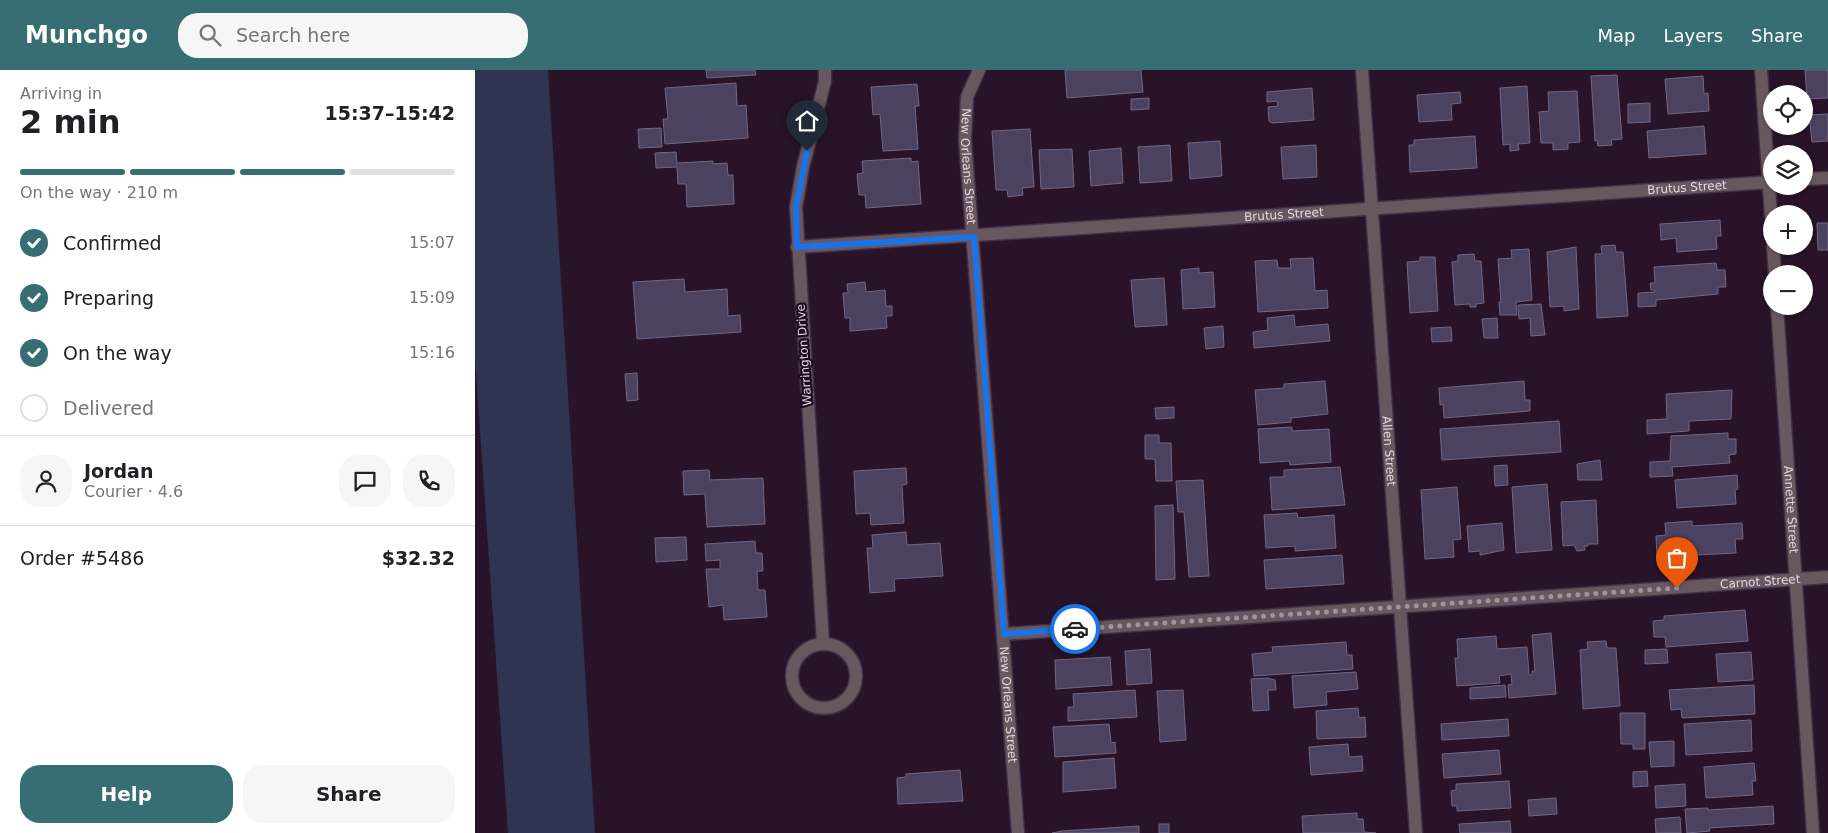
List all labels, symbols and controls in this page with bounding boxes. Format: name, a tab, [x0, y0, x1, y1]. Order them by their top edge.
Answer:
search box	[178, 13, 528, 58]
text: Munchgo	[25, 21, 148, 49]
icon: search	[196, 21, 224, 49]
text: Search here	[236, 24, 350, 46]
text: Map	[1597, 25, 1635, 46]
text: Layers	[1663, 25, 1723, 46]
text: Share	[1751, 25, 1803, 46]
text: Arriving in	[20, 84, 102, 103]
map controls	[1763, 85, 1813, 315]
button: locate	[1763, 85, 1813, 135]
pin	[786, 100, 828, 151]
text: 15:37–15:42	[325, 102, 455, 124]
text: 2 min	[20, 103, 121, 141]
icon: home	[793, 107, 821, 135]
street label: New Orleans Street	[958, 108, 978, 225]
button: layers	[1763, 145, 1813, 195]
street label: Brutus Street	[1647, 178, 1728, 197]
text: On the way · 210 m	[20, 183, 178, 202]
street label: Brutus Street	[1244, 205, 1324, 224]
button: +	[1763, 205, 1813, 255]
icon: check	[20, 229, 48, 257]
text: Confirmed	[63, 232, 162, 254]
text: 15:07	[409, 233, 455, 252]
button: −	[1763, 265, 1813, 315]
icon: check	[20, 284, 48, 312]
text: Preparing	[63, 287, 154, 309]
text: 15:09	[409, 288, 455, 307]
street label: Warrington Drive	[793, 304, 815, 406]
icon: check	[20, 339, 48, 367]
text: On the way	[63, 342, 172, 364]
text: 15:16	[409, 343, 455, 362]
text: Delivered	[63, 397, 154, 419]
street label: Allen Street	[1380, 416, 1398, 487]
button: person	[20, 455, 72, 507]
button: chat	[339, 455, 391, 507]
button: phone	[403, 455, 455, 507]
text: Jordan	[84, 460, 153, 482]
street label: Annette Street	[1781, 465, 1801, 554]
text: Courier · 4.6	[84, 482, 183, 501]
pin	[1656, 537, 1698, 588]
icon: bag	[1663, 544, 1691, 572]
text: Order #5486	[20, 547, 144, 569]
text: $32.32	[382, 547, 455, 569]
street label: Carnot Street	[1720, 572, 1801, 591]
courier	[1050, 604, 1100, 654]
icon: car	[1061, 615, 1089, 643]
street label: New Orleans Street	[997, 646, 1020, 764]
button: Help	[20, 765, 233, 823]
button: Share	[243, 765, 455, 823]

